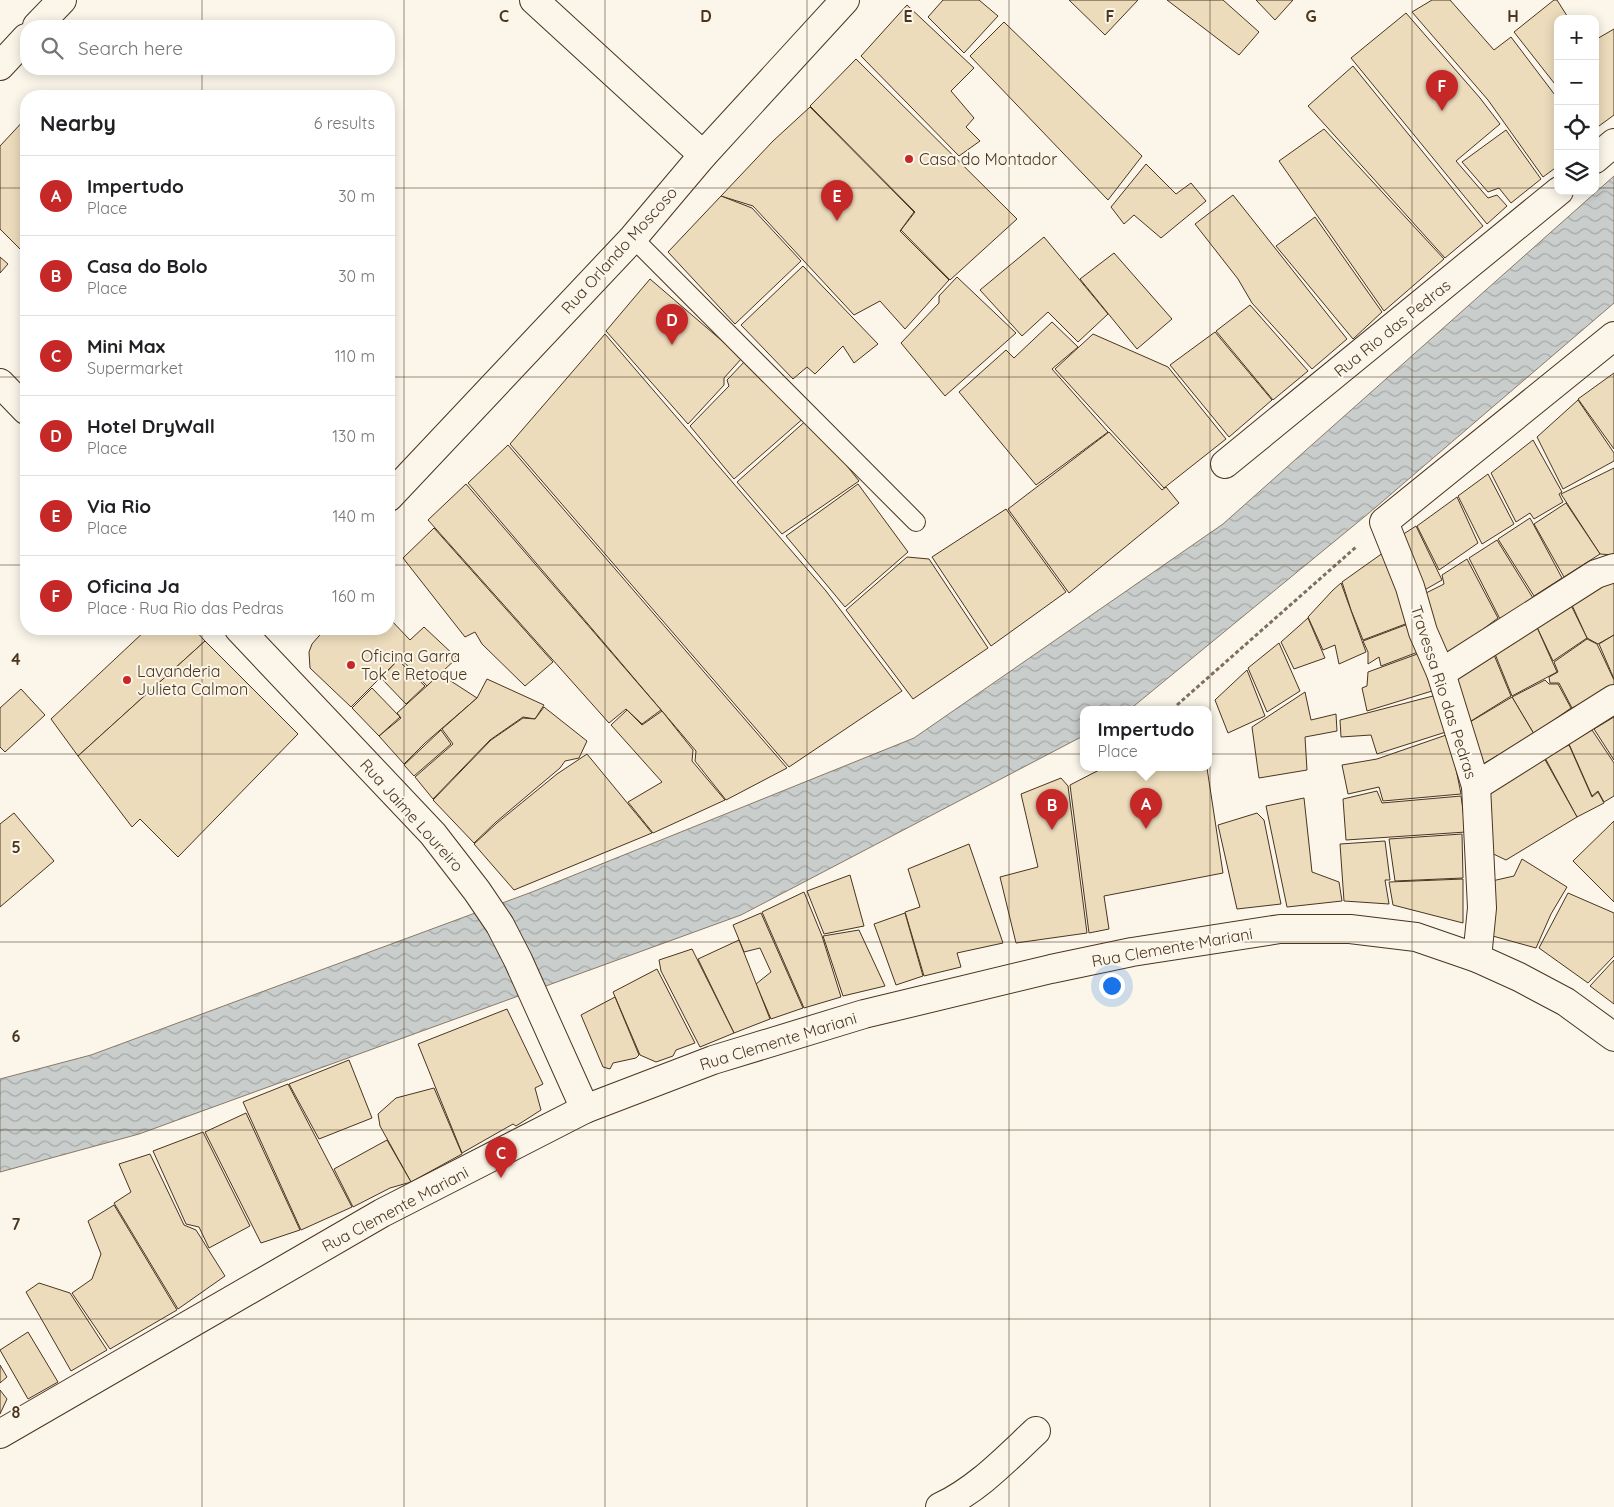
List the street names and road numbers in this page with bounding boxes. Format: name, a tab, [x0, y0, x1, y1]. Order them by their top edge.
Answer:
street label: Rua Orlando Moscoso	[557, 182, 681, 318]
street label: Rua Rio das Pedras	[1330, 275, 1454, 381]
street label: Travessa Rio das Pedras	[1406, 603, 1482, 781]
street label: Rua Jaime Loureiro	[356, 754, 468, 876]
street label: Rua Clemente Mariani	[1090, 923, 1254, 971]
street label: Rua Clemente Mariani	[697, 1008, 859, 1074]
street label: Rua Clemente Mariani	[318, 1162, 472, 1256]

